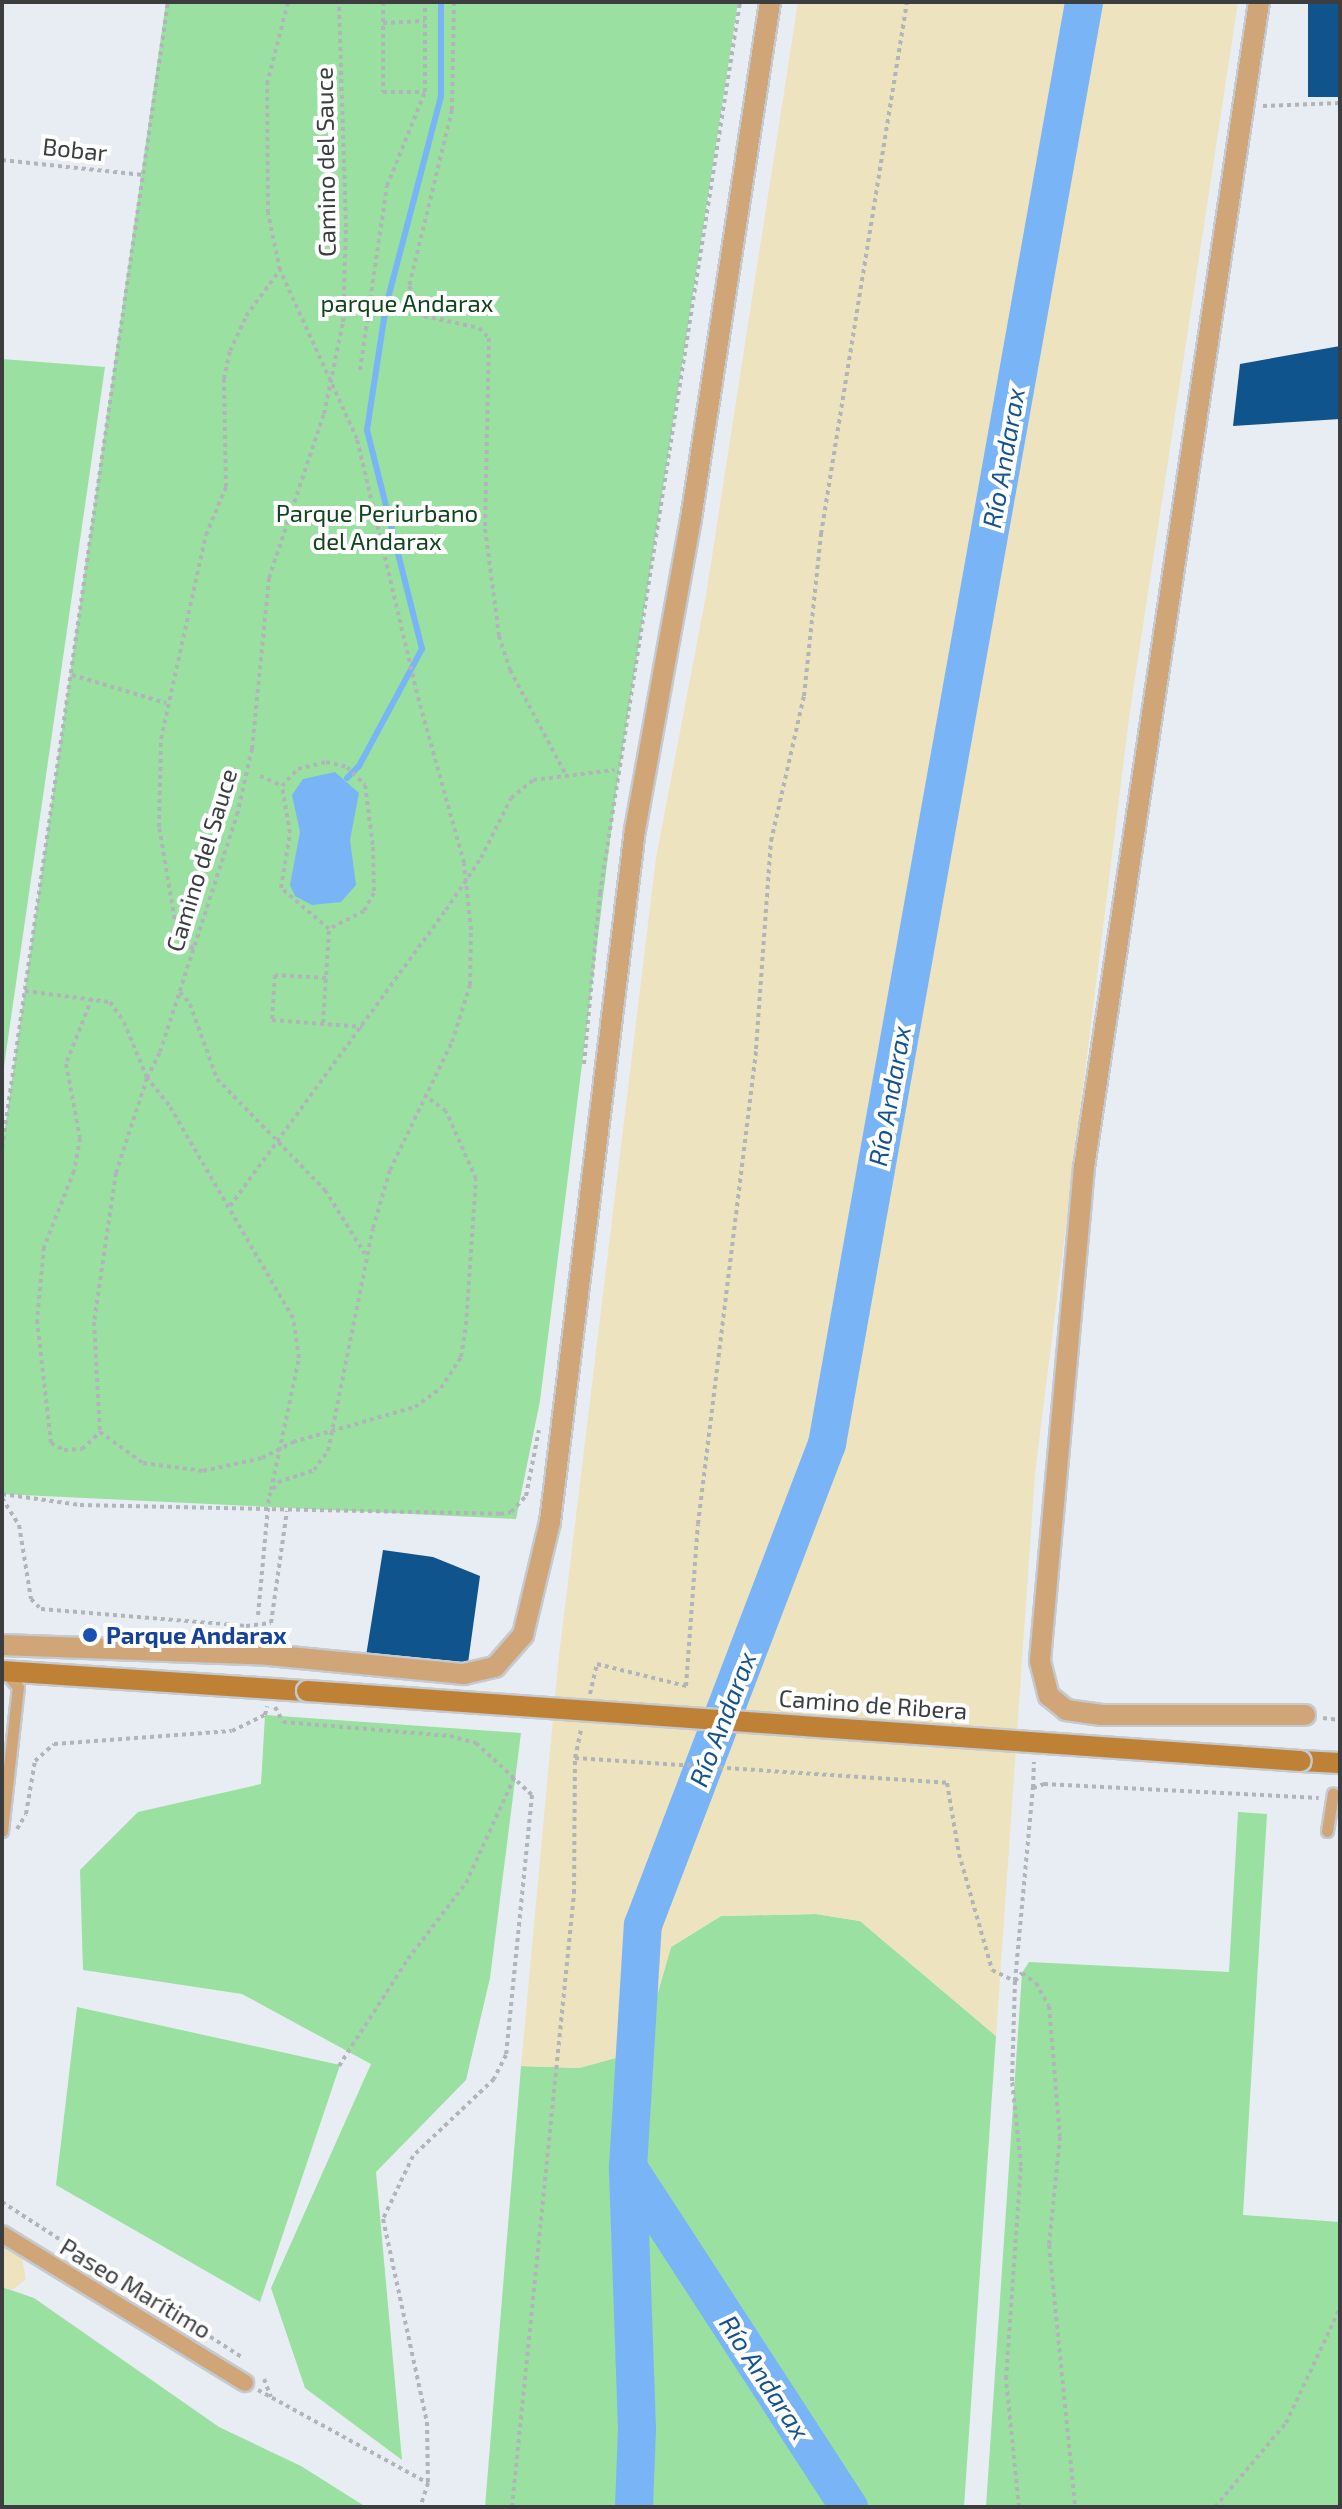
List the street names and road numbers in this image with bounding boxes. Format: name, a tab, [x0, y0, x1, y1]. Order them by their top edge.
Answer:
street label: Camino del Sauce	[309, 66, 341, 258]
street label: Bobar	[41, 131, 109, 167]
street label: Camino del Sauce	[159, 765, 243, 955]
street label: Camino de Ribera	[778, 1683, 968, 1725]
street label: Paseo Marítimo	[55, 2232, 217, 2344]

